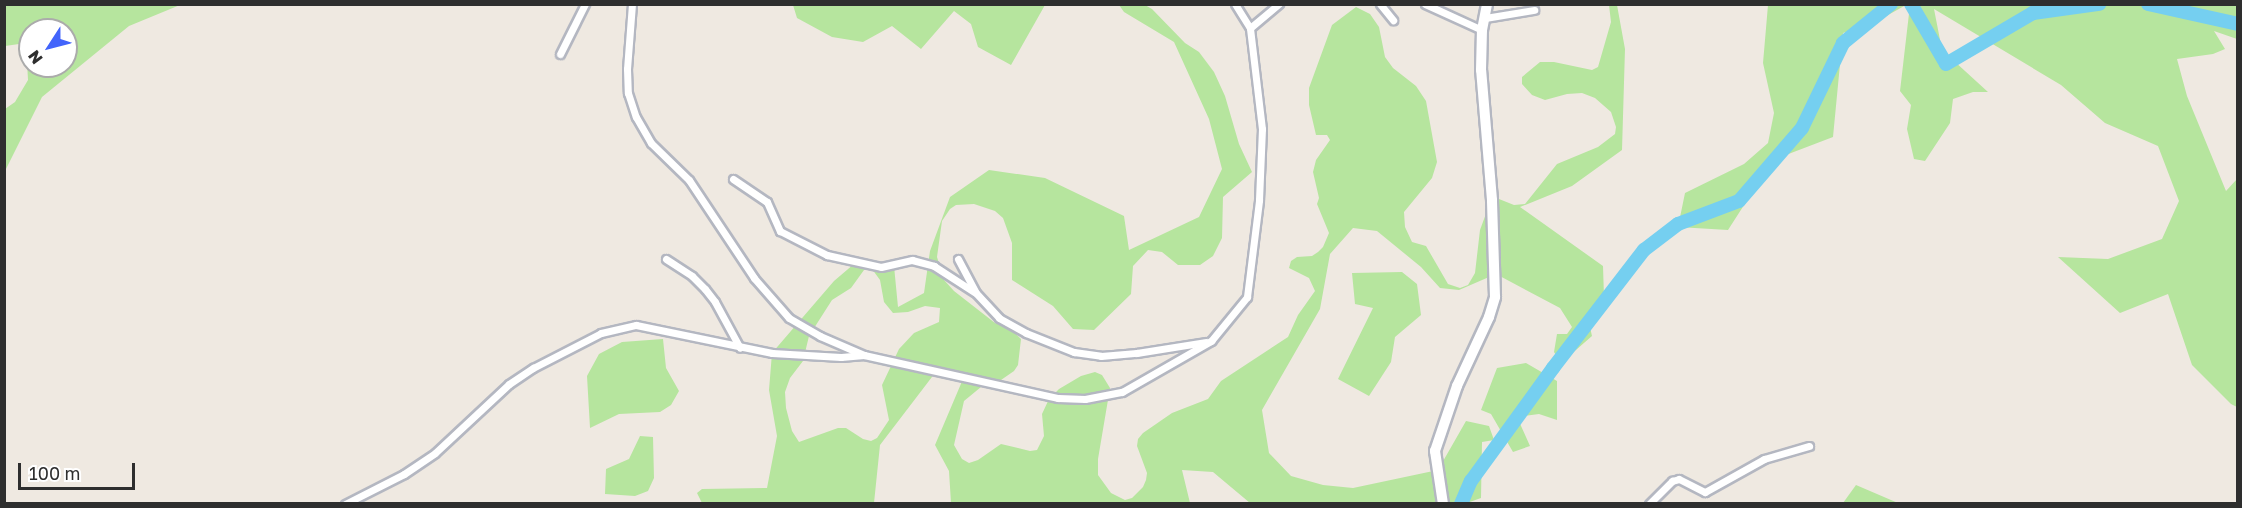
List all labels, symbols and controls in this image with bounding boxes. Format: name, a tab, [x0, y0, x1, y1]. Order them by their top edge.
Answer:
north arrow	[18, 18, 78, 78]
text: N	[23, 47, 47, 68]
scale bar	[21, 451, 138, 489]
text: 100 m	[29, 462, 80, 484]

